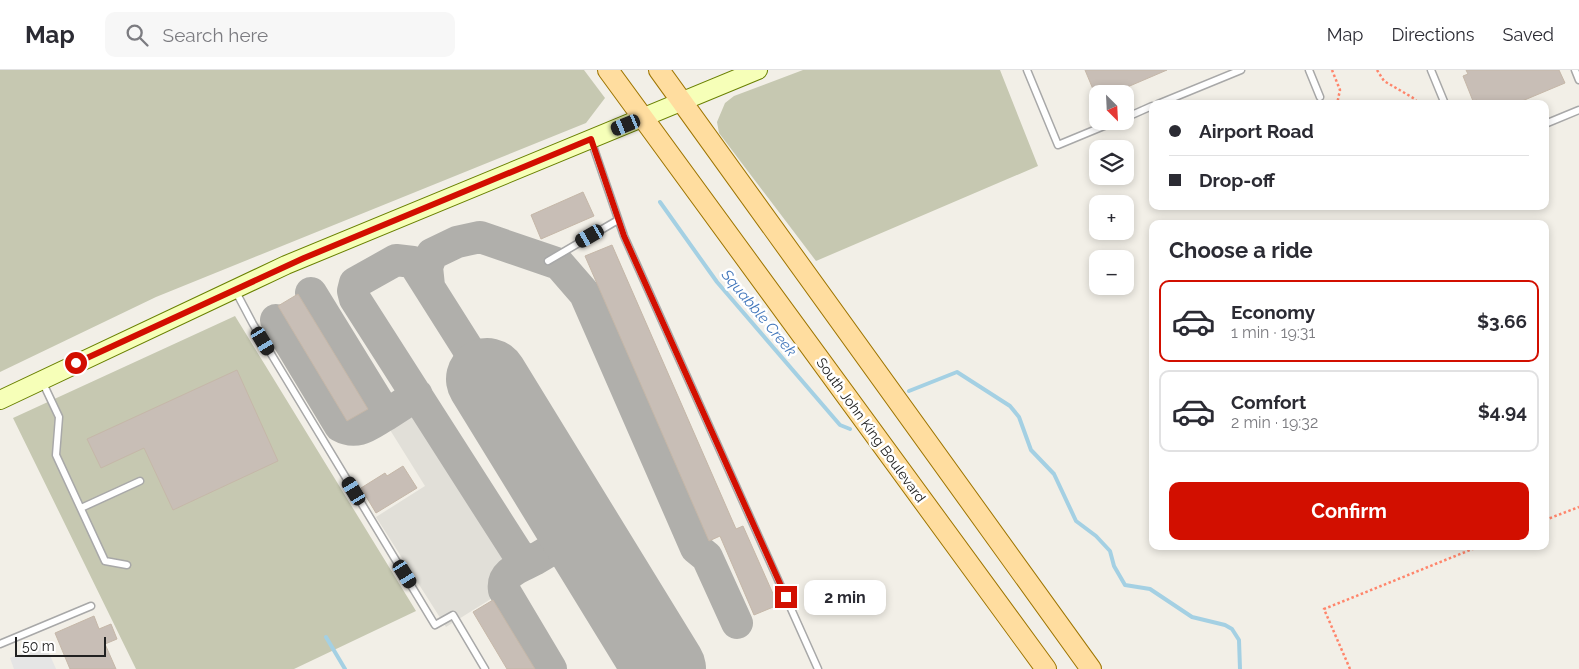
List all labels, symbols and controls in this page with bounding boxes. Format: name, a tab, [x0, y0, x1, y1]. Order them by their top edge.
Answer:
search box	[105, 12, 455, 57]
text: Map	[25, 20, 75, 49]
icon: search	[123, 21, 151, 49]
text: Search here	[163, 24, 268, 46]
text: Map	[1327, 24, 1363, 45]
text: Directions	[1391, 24, 1475, 45]
text: Saved	[1503, 24, 1554, 45]
north arrow	[1089, 85, 1134, 130]
map controls	[1089, 85, 1134, 295]
car	[609, 112, 642, 138]
text: Airport Road	[1199, 120, 1314, 142]
button: layers	[1089, 140, 1134, 185]
text: Drop-off	[1199, 169, 1275, 191]
button: +	[1089, 195, 1134, 240]
car	[573, 222, 606, 250]
text: Choose a ride	[1169, 237, 1313, 263]
button: −	[1089, 250, 1134, 295]
water label: Squabble Creek	[717, 265, 800, 360]
icon: car	[1171, 299, 1216, 344]
text: Economy	[1231, 301, 1315, 323]
text: $3.66	[1477, 310, 1527, 332]
text: 1 min · 19:31	[1231, 323, 1315, 342]
car	[248, 324, 277, 358]
route start	[65, 352, 87, 374]
street label: South John King Boulevard	[813, 355, 929, 505]
icon: car	[1171, 389, 1216, 434]
text: Comfort	[1231, 391, 1306, 413]
text: $4.94	[1478, 400, 1527, 422]
text: 2 min · 19:32	[1231, 413, 1318, 432]
car	[339, 474, 368, 508]
button: Confirm	[1169, 482, 1529, 540]
car	[390, 557, 419, 591]
callout: 2 min	[804, 580, 886, 614]
route end	[775, 586, 797, 608]
text: 2 min	[824, 588, 866, 607]
scale bar	[15, 634, 106, 657]
text: 50 m	[22, 638, 55, 654]

